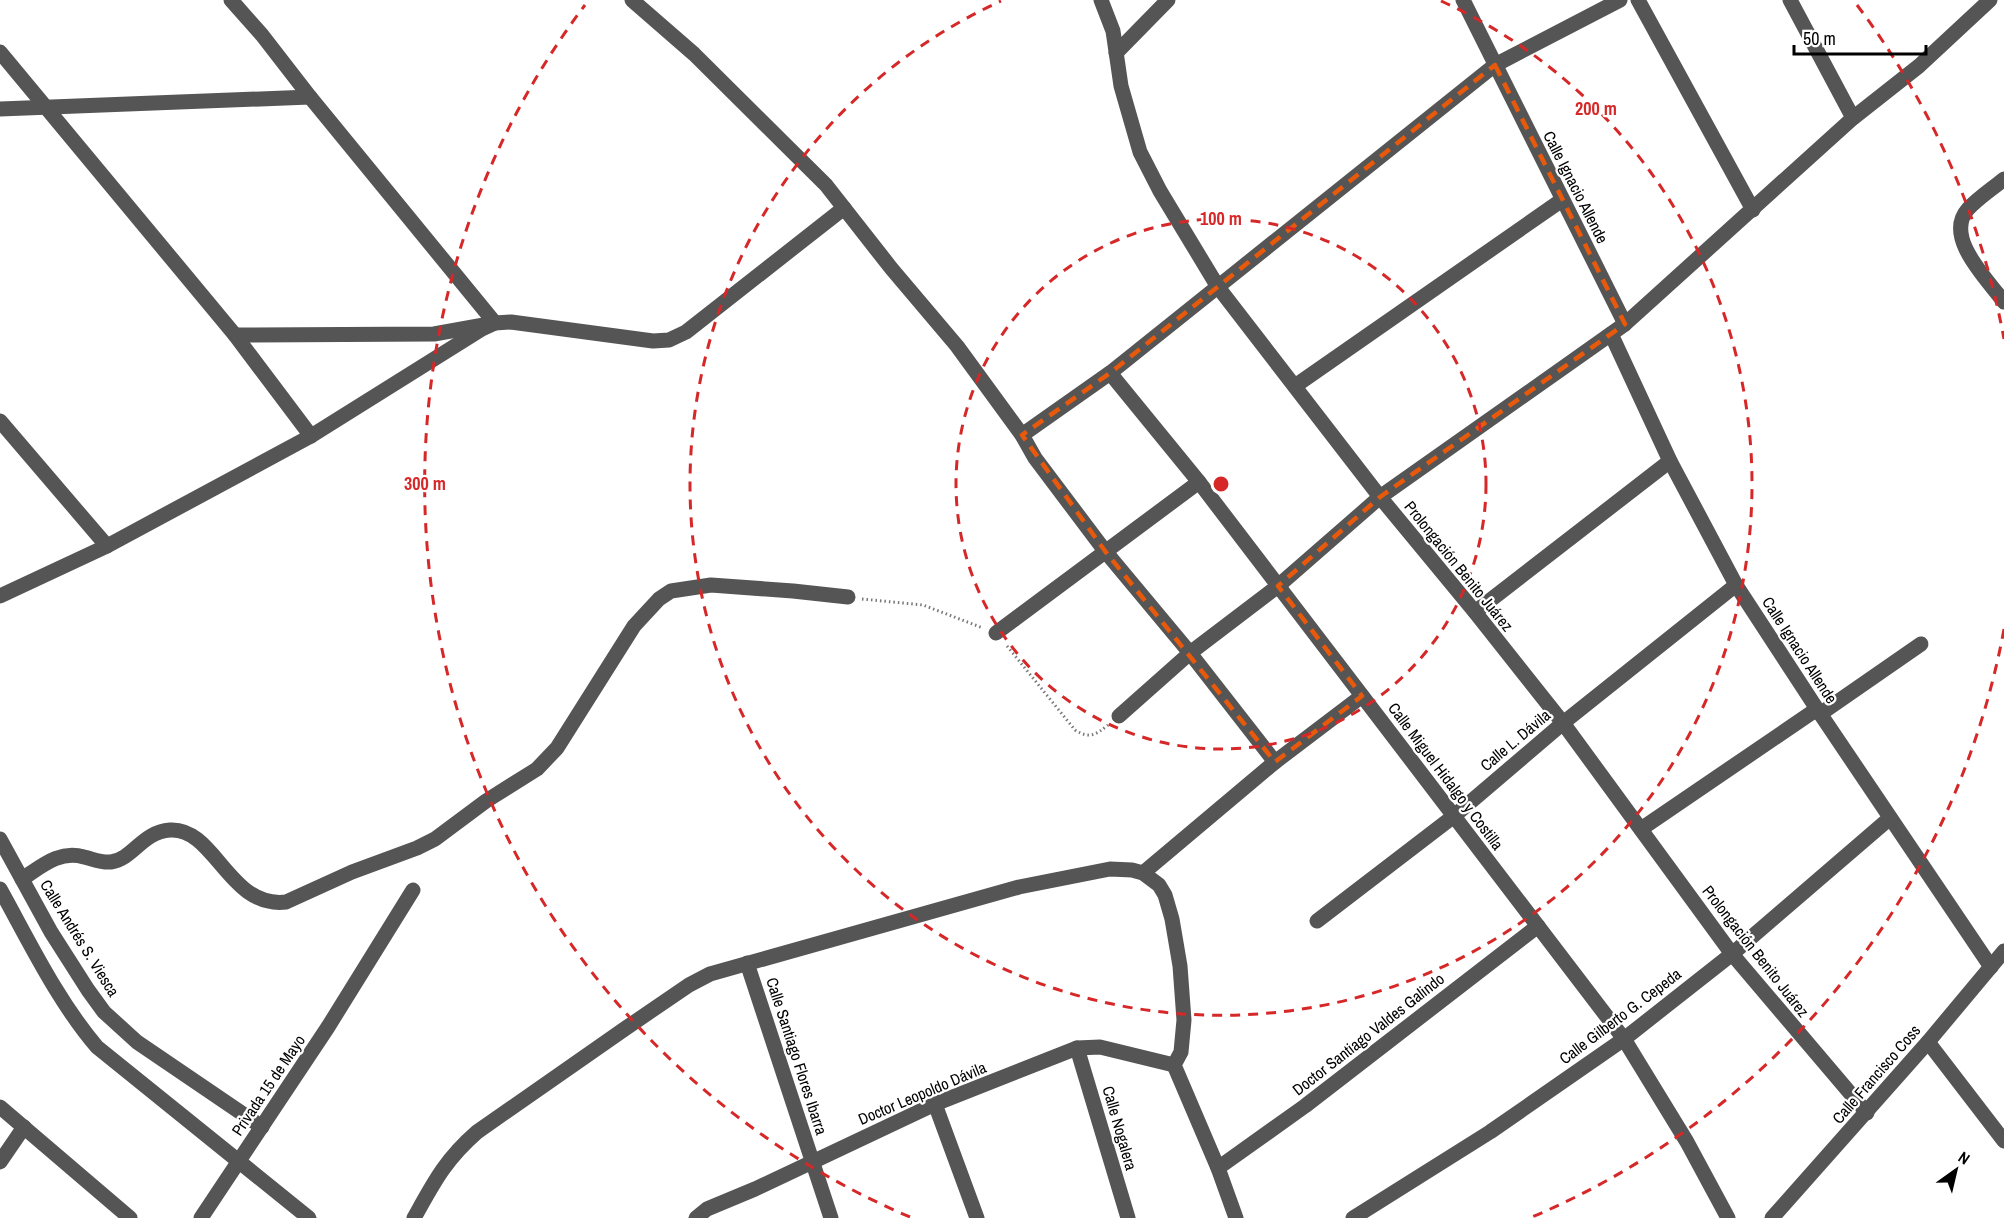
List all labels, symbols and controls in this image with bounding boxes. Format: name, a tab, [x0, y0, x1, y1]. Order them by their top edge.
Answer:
scale bar	[1794, 18, 1926, 56]
text: 50 m	[1803, 26, 1836, 51]
text: 200 m	[1575, 96, 1617, 121]
street label: Calle Ignacio Allende	[1538, 127, 1614, 247]
text: 100 m	[1200, 206, 1242, 231]
text: 300 m	[404, 471, 446, 496]
centre of rings	[1211, 474, 1231, 494]
street label: Prolongación Benito Juárez	[1400, 496, 1519, 636]
street label: Calle Ignacio Allende	[1757, 592, 1843, 708]
street label: Calle Miguel Hidalgo y Costilla	[1383, 698, 1509, 855]
street label: Calle L. Dávila	[1475, 704, 1555, 776]
street label: Calle Andrés S. Viesca	[35, 875, 125, 1001]
street label: Prolongación Benito Juárez	[1697, 880, 1815, 1022]
street label: Calle Gilberto G. Cepeda	[1555, 962, 1686, 1069]
street label: Doctor Santiago Valdes Galindo	[1287, 968, 1449, 1100]
street label: Calle Santiago Flores Ibarra	[761, 975, 833, 1138]
street label: Calle Francisco Coss	[1827, 1020, 1925, 1128]
street label: Privada 15 de Mayo	[226, 1030, 310, 1140]
street label: Doctor Leopoldo Dávila	[855, 1056, 990, 1130]
street label: Calle Nogalera	[1097, 1083, 1143, 1173]
north arrow	[1926, 1140, 1986, 1200]
text: N	[1954, 1146, 1974, 1169]

